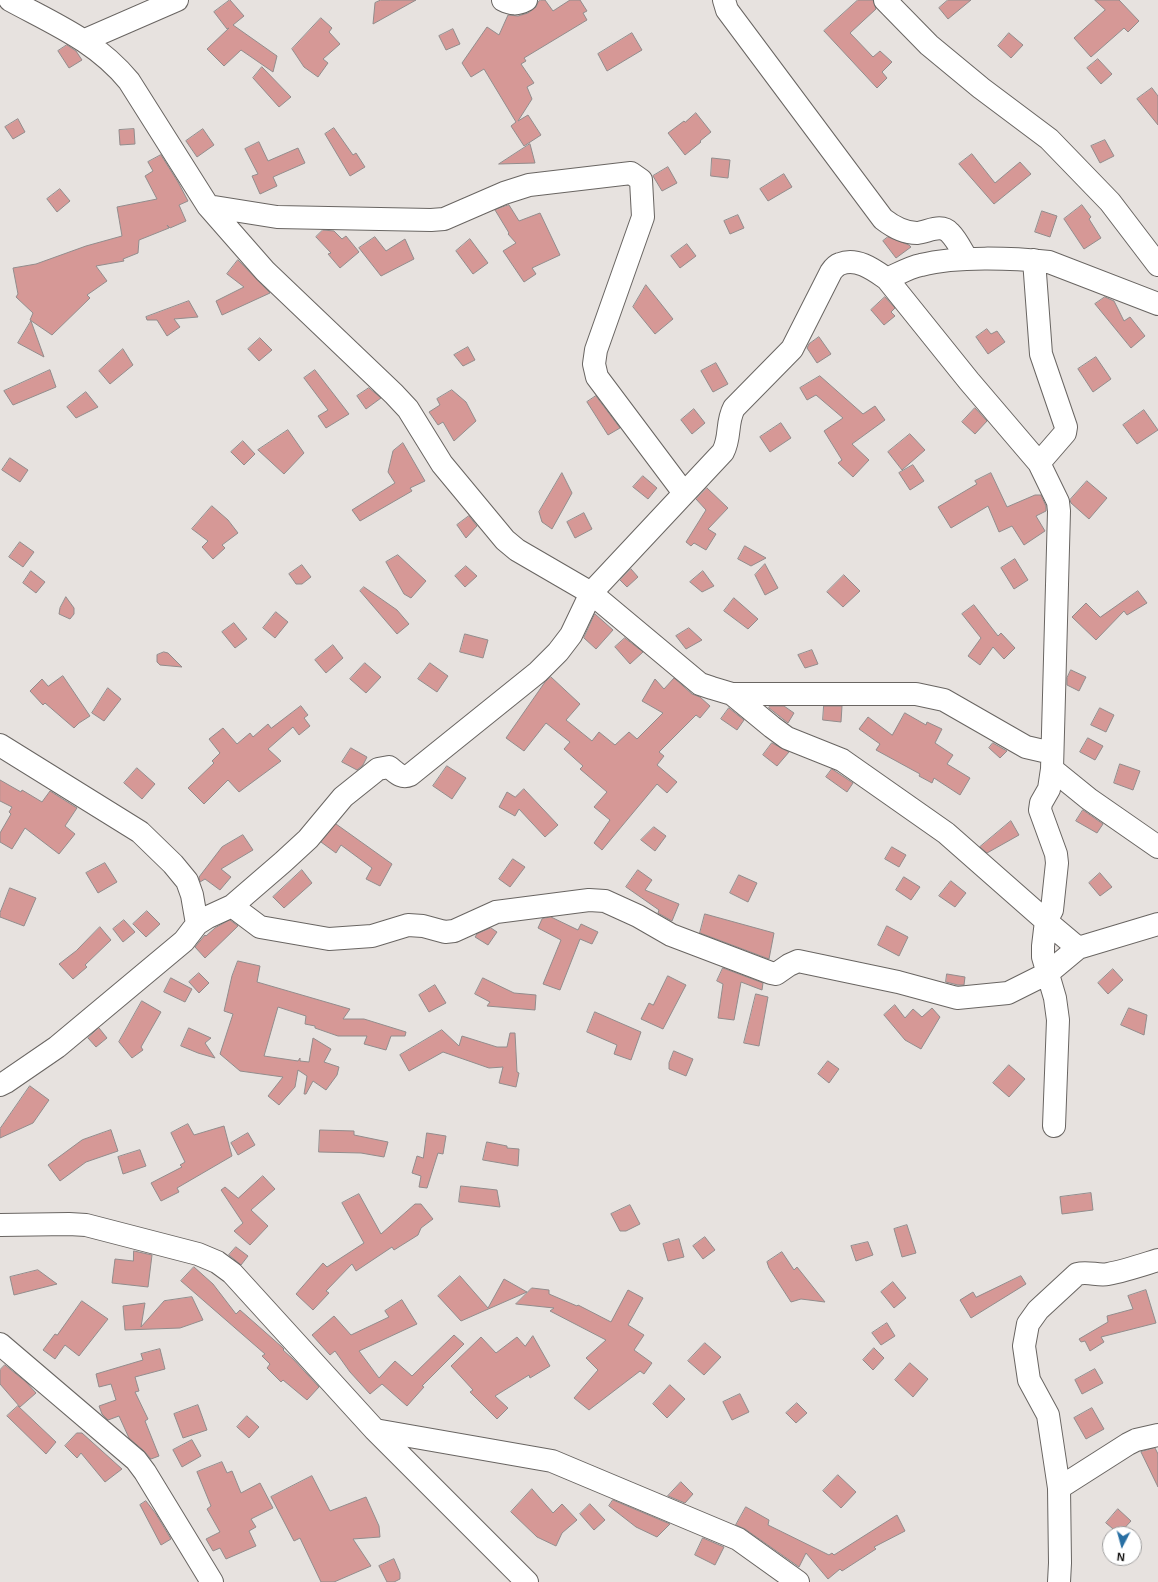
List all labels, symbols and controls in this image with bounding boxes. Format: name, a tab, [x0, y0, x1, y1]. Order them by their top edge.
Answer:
north arrow	[1102, 1526, 1142, 1566]
text: N	[1116, 1551, 1125, 1563]

